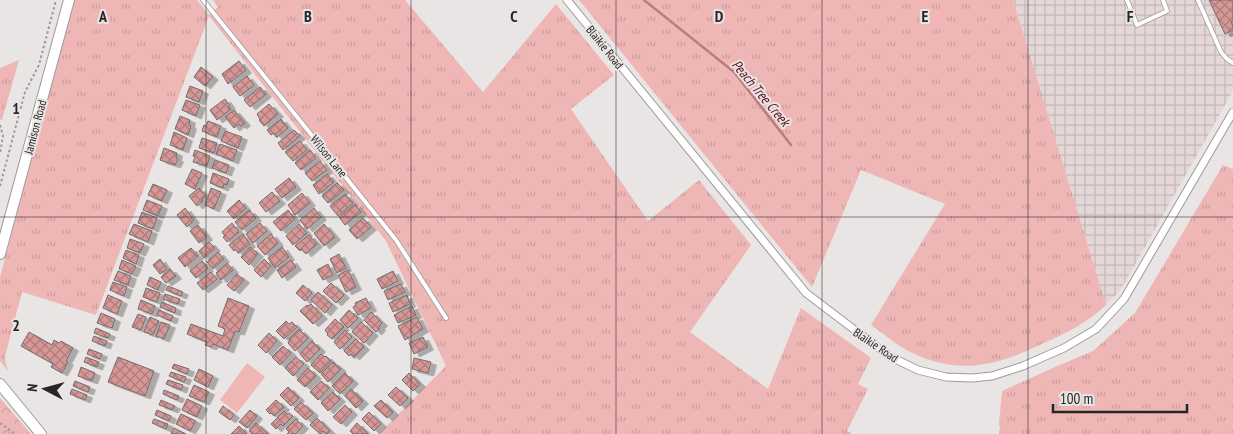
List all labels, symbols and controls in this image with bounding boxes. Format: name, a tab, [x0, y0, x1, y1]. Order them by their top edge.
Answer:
text: A	[98, 6, 108, 26]
text: B	[304, 6, 312, 26]
text: C	[510, 6, 518, 26]
text: D	[715, 6, 724, 26]
text: E	[922, 6, 929, 26]
text: F	[1127, 6, 1134, 26]
street label: Blaikie Road	[583, 22, 627, 72]
water label: Peach Tree Creek	[728, 56, 795, 131]
text: 1	[12, 98, 20, 118]
street label: Jamison Road	[20, 98, 49, 157]
street label: Wilson Lane	[307, 132, 351, 180]
text: 2	[12, 315, 20, 335]
street label: Blaikie Road	[851, 324, 901, 366]
north arrow	[20, 364, 70, 414]
scale bar	[1053, 382, 1187, 414]
text: N	[23, 383, 41, 392]
text: 100 m	[1060, 389, 1093, 408]

